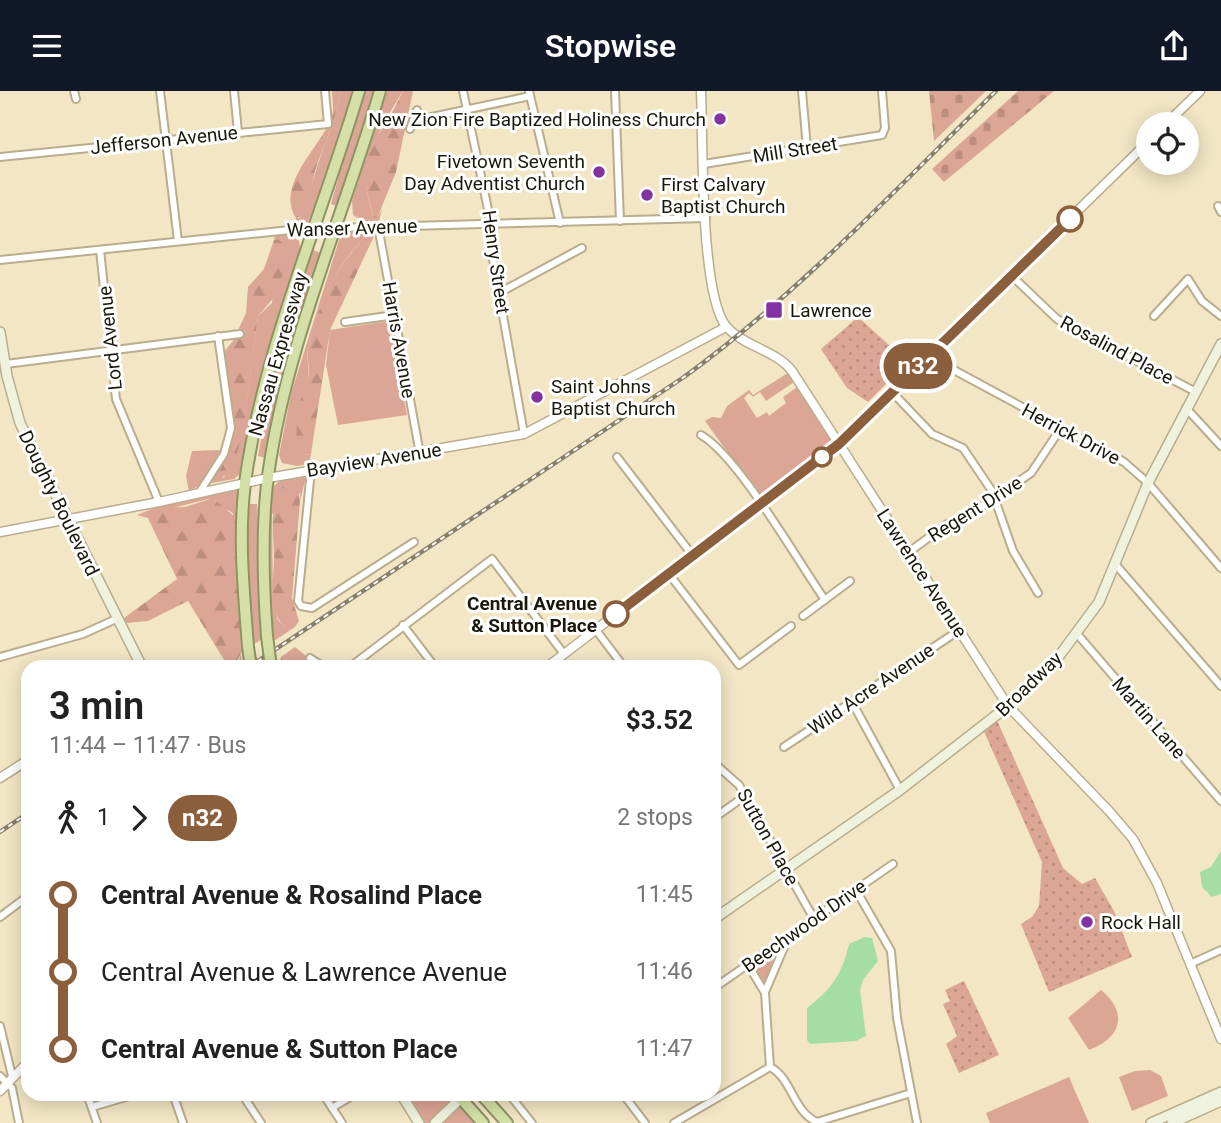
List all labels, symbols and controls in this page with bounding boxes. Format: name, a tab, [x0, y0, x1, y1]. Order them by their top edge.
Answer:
icon: menu	[28, 27, 66, 65]
text: Stopwise	[545, 27, 676, 65]
icon: share	[1155, 27, 1193, 65]
place label: New Zion Fire Baptized Holiness Church	[368, 108, 706, 131]
marker: New Zion Fire Baptized Holiness Church	[712, 111, 728, 127]
map controls	[1136, 112, 1199, 175]
button: locate	[1136, 112, 1199, 175]
street label: Jefferson Avenue	[89, 121, 239, 159]
street label: Mill Street	[751, 132, 839, 168]
place label: Fivetown Seventh Day Adventist Church	[404, 150, 585, 195]
marker: Fivetown Seventh Day Adventist Church	[591, 164, 607, 180]
place label: First Calvary Baptist Church	[661, 173, 785, 218]
marker: First Calvary Baptist Church	[639, 187, 655, 203]
unlabelled marker	[1057, 206, 1083, 232]
street label: Henry Street	[477, 209, 515, 315]
street label: Wanser Avenue	[286, 214, 418, 242]
street label: Nassau Expressway	[244, 269, 312, 439]
street label: Harris Avenue	[377, 280, 421, 400]
street label: Lord Avenue	[93, 285, 127, 391]
place label: Lawrence	[790, 299, 872, 322]
marker: Lawrence	[764, 300, 784, 320]
street label: Rosalind Place	[1056, 311, 1178, 389]
line badge: n32	[878, 343, 958, 389]
text: n32	[898, 352, 939, 380]
place label: Saint Johns Baptist Church	[551, 375, 675, 420]
marker: Saint Johns Baptist Church	[529, 389, 545, 405]
street label: Herrick Drive	[1018, 398, 1124, 470]
street label: Doughty Boulevard	[14, 427, 104, 579]
street label: Bayview Avenue	[305, 438, 443, 482]
unlabelled marker	[812, 447, 832, 467]
street label: Regent Drive	[924, 471, 1026, 547]
street label: Lawrence Avenue	[872, 504, 972, 642]
place label: Central Avenue & Sutton Place	[467, 592, 597, 637]
marker: Central Avenue & Sutton Place	[603, 601, 629, 627]
street label: Wild Acre Avenue	[804, 638, 938, 740]
street label: Broadway	[991, 647, 1067, 721]
street label: Martin Lane	[1107, 672, 1191, 764]
text: 3 min	[49, 684, 144, 728]
text: $3.52	[626, 705, 693, 735]
text: 11:44 – 11:47 · Bus	[49, 732, 246, 759]
street label: Sutton Place	[732, 785, 804, 889]
icon: walk	[49, 799, 87, 837]
icon: forward	[120, 799, 158, 837]
text: 1	[97, 804, 110, 831]
text: n32	[182, 804, 223, 832]
text: 2 stops	[617, 804, 693, 831]
street label: Beechwood Drive	[737, 875, 871, 977]
text: Central Avenue & Rosalind Place	[101, 880, 482, 910]
text: 11:45	[636, 881, 693, 908]
place label: Rock Hall	[1101, 911, 1181, 934]
marker: Rock Hall	[1079, 914, 1095, 930]
text: Central Avenue & Lawrence Avenue	[101, 957, 507, 987]
text: 11:46	[636, 958, 693, 985]
text: Central Avenue & Sutton Place	[101, 1034, 458, 1064]
text: 11:47	[636, 1035, 693, 1062]

